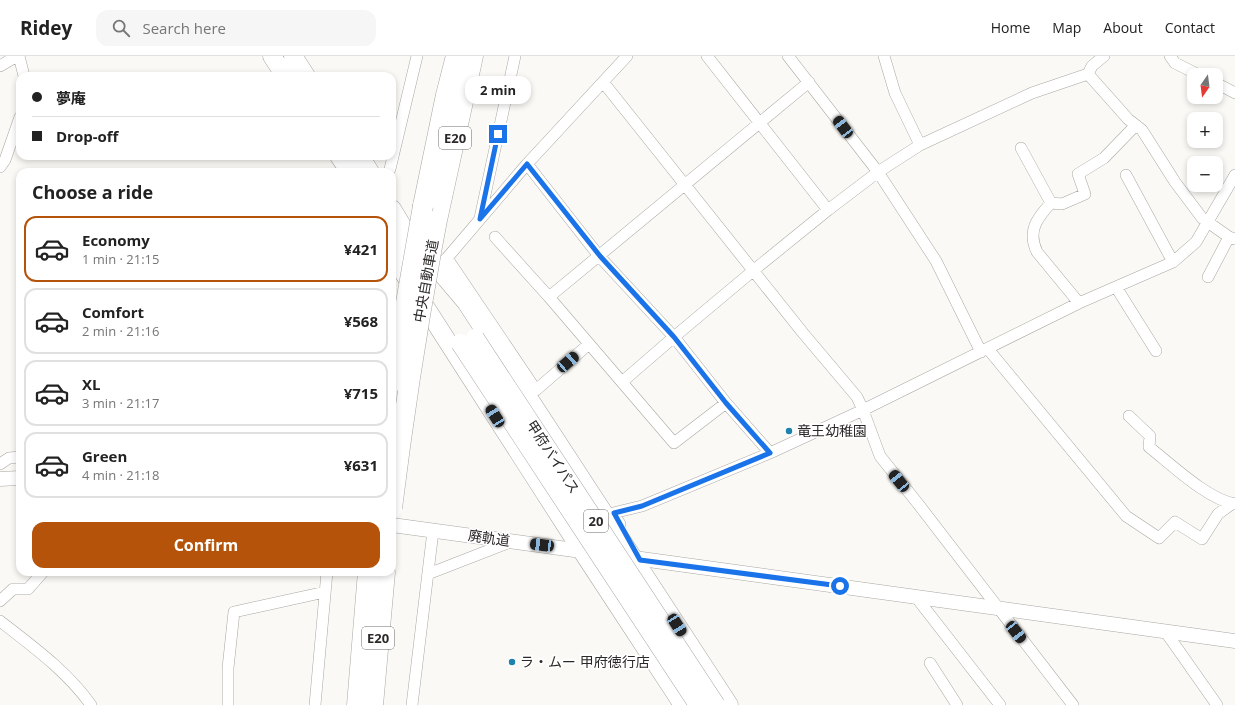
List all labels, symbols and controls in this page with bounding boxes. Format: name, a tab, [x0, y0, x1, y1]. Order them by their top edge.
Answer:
search box	[96, 10, 376, 46]
text: Ridey	[20, 15, 72, 41]
icon: search	[110, 17, 132, 39]
text: Search here	[142, 18, 226, 38]
text: Home	[991, 18, 1030, 37]
text: Map	[1052, 18, 1081, 37]
text: About	[1103, 18, 1143, 37]
text: Contact	[1165, 18, 1215, 37]
north arrow	[1187, 68, 1223, 104]
map controls	[1187, 68, 1223, 192]
callout: 2 min	[465, 76, 531, 104]
text: 2 min	[480, 81, 516, 99]
text: 夢庵	[56, 88, 86, 108]
button: +	[1187, 112, 1223, 148]
car	[831, 114, 855, 140]
route end	[489, 125, 507, 143]
text: Drop-off	[56, 126, 118, 146]
road number: E20	[439, 127, 471, 149]
button: −	[1187, 156, 1223, 192]
text: Choose a ride	[32, 180, 153, 204]
text: Economy	[82, 230, 150, 250]
icon: car	[34, 231, 70, 267]
street label: 中央自動車道	[409, 238, 442, 324]
text: ¥421	[344, 239, 378, 259]
text: 1 min · 21:15	[82, 250, 159, 268]
text: Comfort	[82, 302, 144, 322]
icon: car	[34, 303, 70, 339]
text: ¥568	[344, 311, 378, 331]
text: 2 min · 21:16	[82, 322, 159, 340]
car	[555, 350, 581, 374]
text: XL	[82, 374, 100, 394]
icon: car	[34, 375, 70, 411]
text: ¥715	[344, 383, 378, 403]
text: 3 min · 21:17	[82, 394, 159, 412]
car	[484, 403, 506, 429]
street label: 甲府バイパス	[523, 416, 584, 497]
place label: 竜王幼稚園	[797, 421, 867, 440]
marker: 竜王幼稚園	[784, 426, 794, 436]
text: Green	[82, 446, 127, 466]
icon: car	[34, 447, 70, 483]
text: ¥631	[344, 455, 378, 475]
text: 4 min · 21:18	[82, 466, 159, 484]
car	[887, 468, 911, 494]
road number: 20	[584, 510, 608, 532]
button: Confirm	[32, 522, 380, 568]
street label: 廃軌道	[467, 525, 511, 550]
car	[529, 538, 555, 552]
route start	[831, 577, 849, 595]
car	[665, 612, 689, 638]
car	[1004, 619, 1028, 645]
road number: E20	[362, 627, 394, 649]
place label: ラ・ムー 甲府徳行店	[520, 652, 650, 671]
marker: ラ・ムー 甲府徳行店	[507, 657, 517, 667]

